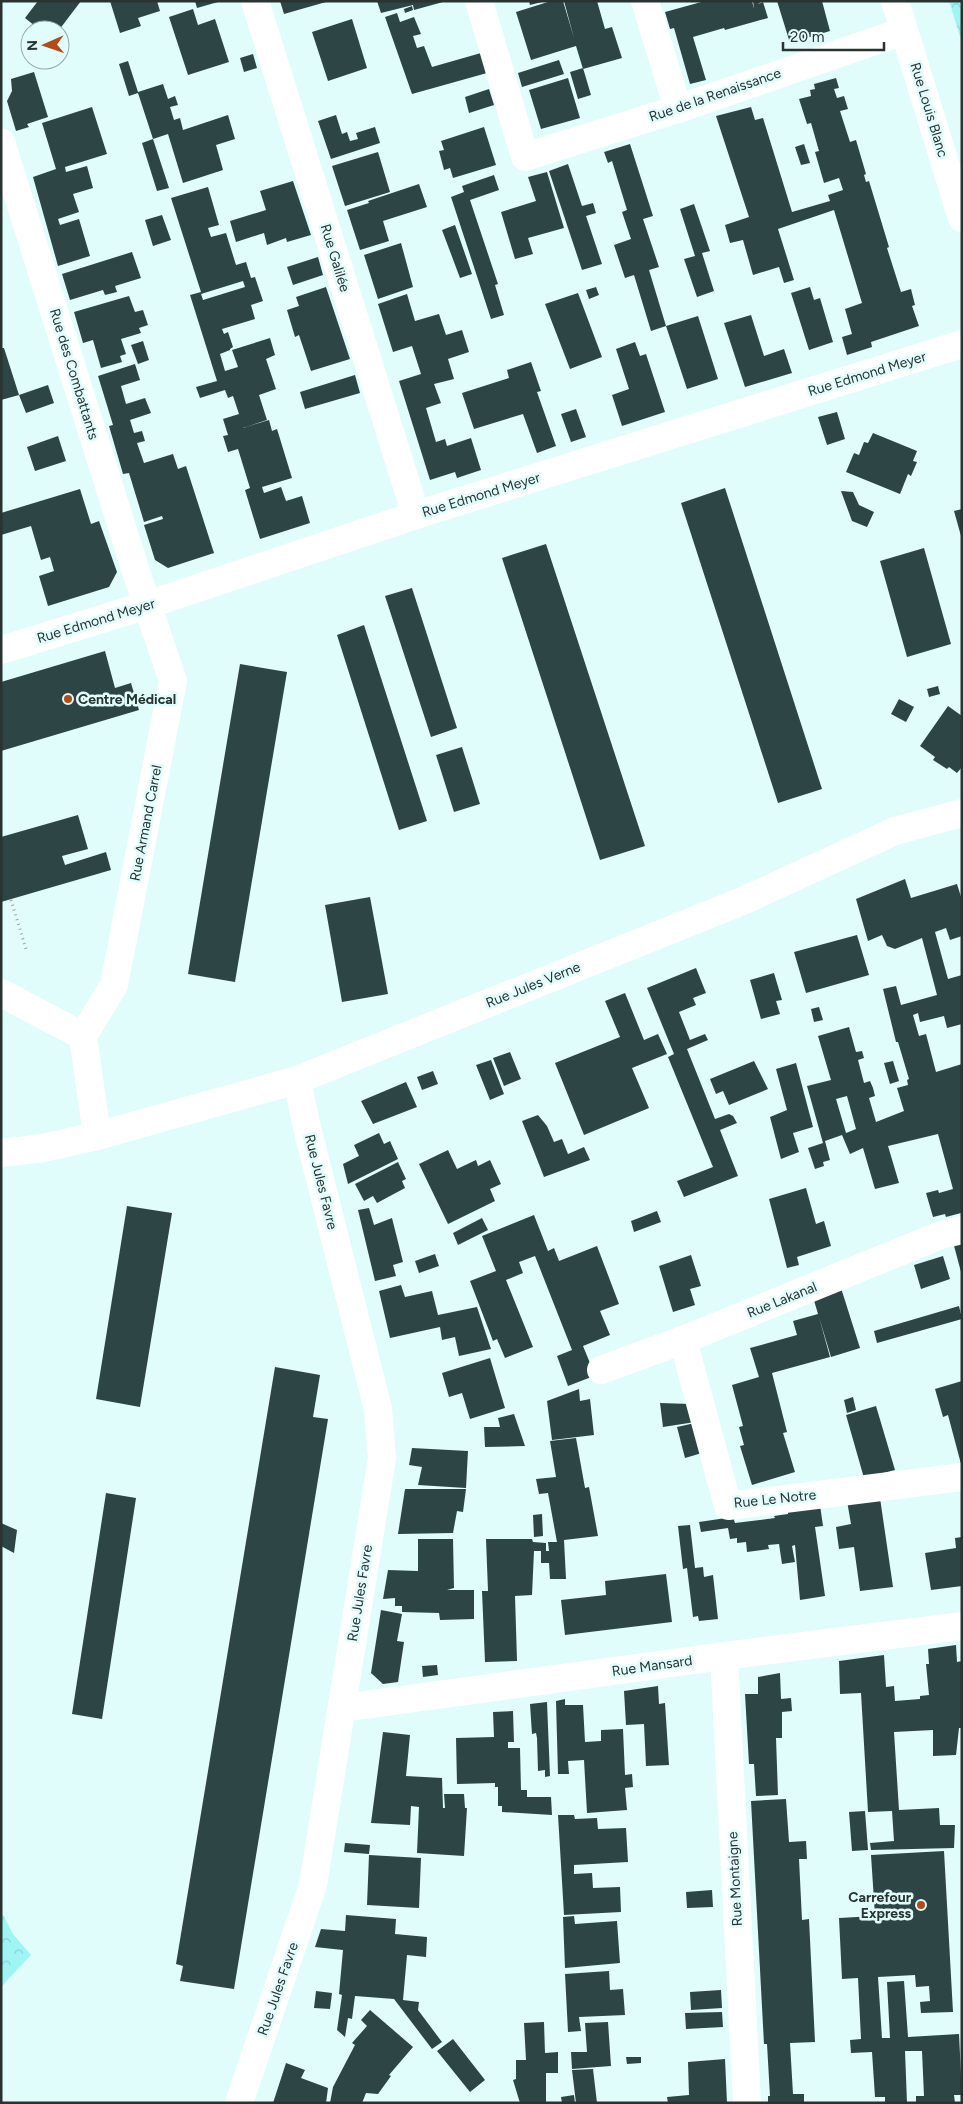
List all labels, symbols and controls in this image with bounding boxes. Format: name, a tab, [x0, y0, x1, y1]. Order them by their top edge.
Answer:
north arrow	[20, 20, 70, 70]
scale bar	[783, 20, 884, 52]
text: 20 m	[790, 28, 824, 46]
text: N	[24, 40, 41, 51]
street label: Rue Louis Blanc	[907, 61, 952, 160]
street label: Rue de la Renaissance	[647, 64, 784, 126]
street label: Rue Galilée	[317, 222, 353, 294]
street label: Rue des Combattants	[46, 306, 102, 442]
street label: Rue Edmond Meyer	[806, 348, 928, 400]
street label: Rue Edmond Meyer	[420, 469, 542, 521]
street label: Rue Edmond Meyer	[35, 595, 157, 647]
place label: Centre Médical	[78, 691, 176, 708]
marker: Centre Médical	[62, 693, 74, 705]
street label: Rue Armand Carrel	[126, 764, 166, 882]
street label: Rue Jules Verne	[483, 958, 583, 1012]
street label: Rue Jules Favre	[301, 1133, 341, 1232]
street label: Rue Lakanal	[745, 1278, 819, 1322]
street label: Rue Le Notre	[733, 1486, 817, 1512]
street label: Rue Jules Favre	[344, 1543, 376, 1643]
street label: Rue Mansard	[611, 1652, 693, 1680]
street label: Rue Montaigne	[724, 1831, 746, 1927]
place label: Carrefour Express	[848, 1889, 912, 1922]
marker: Carrefour Express	[915, 1899, 927, 1911]
street label: Rue Jules Favre	[254, 1940, 302, 2038]

